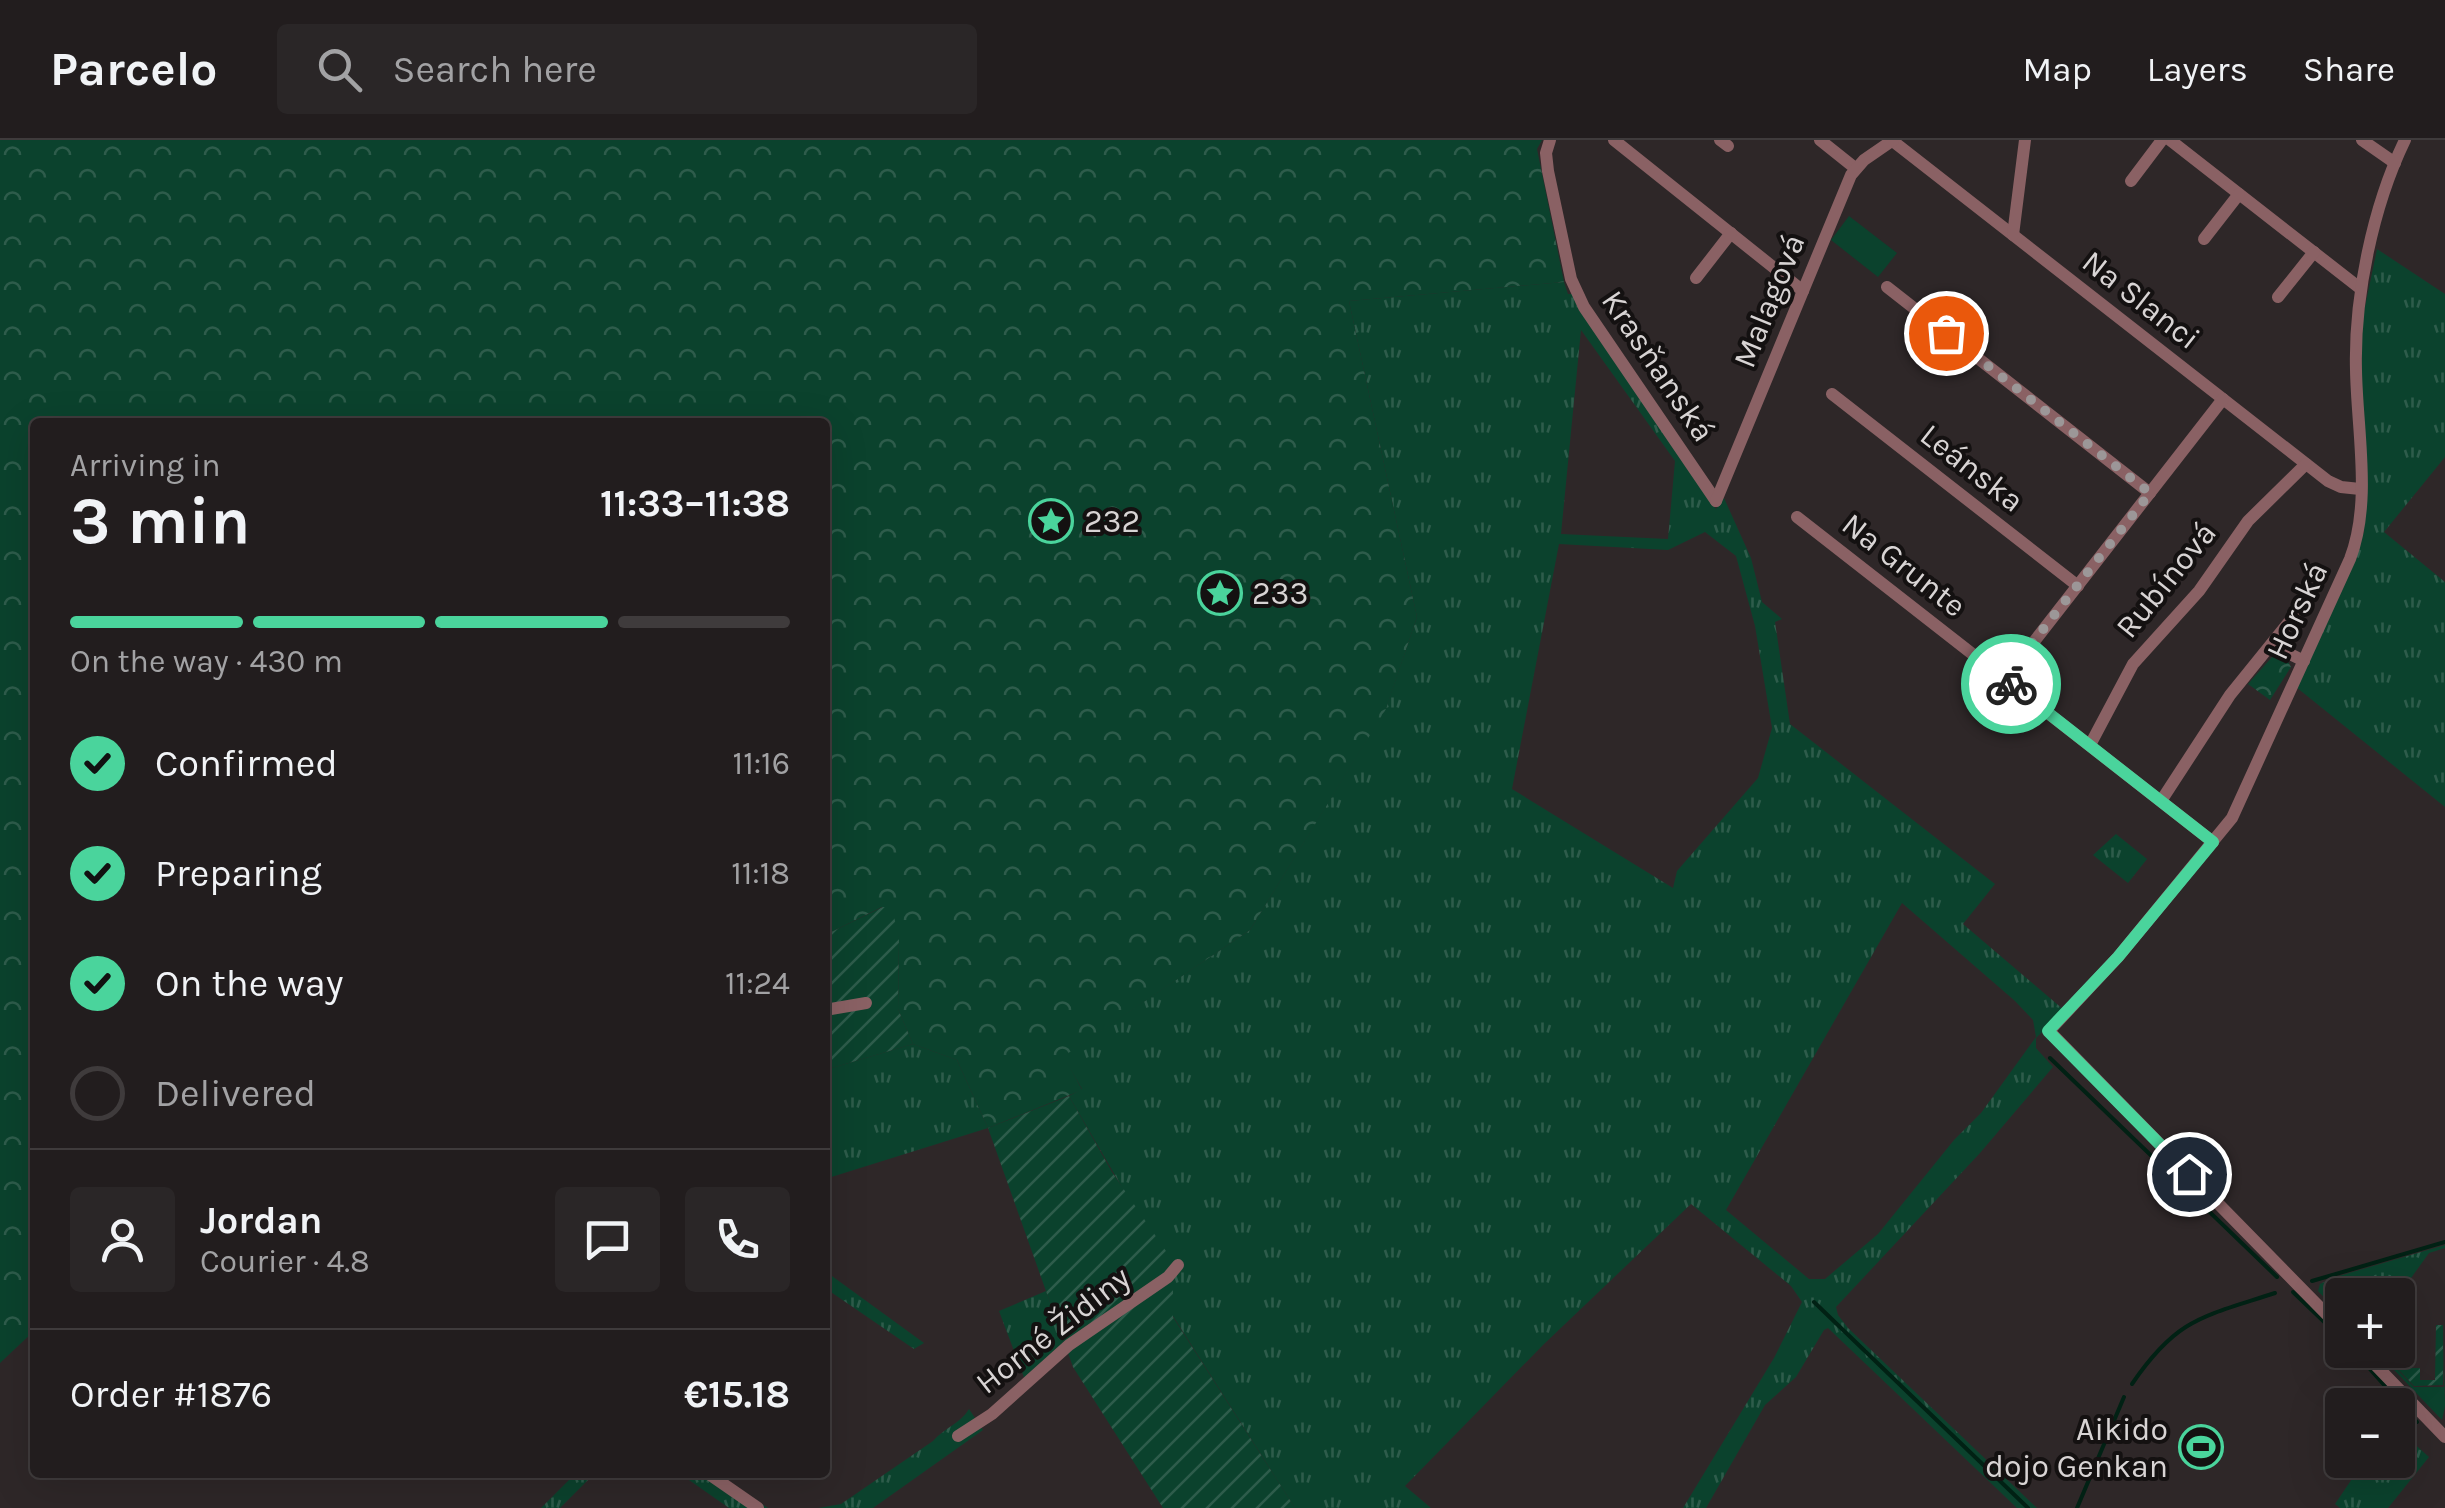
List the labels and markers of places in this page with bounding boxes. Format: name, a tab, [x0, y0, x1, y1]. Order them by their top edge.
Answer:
pin	[1904, 291, 1989, 376]
place icon: 232	[1028, 498, 1074, 544]
place label: 232	[1084, 503, 1140, 540]
place icon: 233	[1197, 570, 1243, 616]
place label: 233	[1252, 575, 1308, 612]
pin	[2147, 1132, 2232, 1217]
place label: Aikido dojo Genkan	[1985, 1411, 2168, 1485]
sports icon: Aikido dojo Genkan	[2178, 1424, 2224, 1470]

